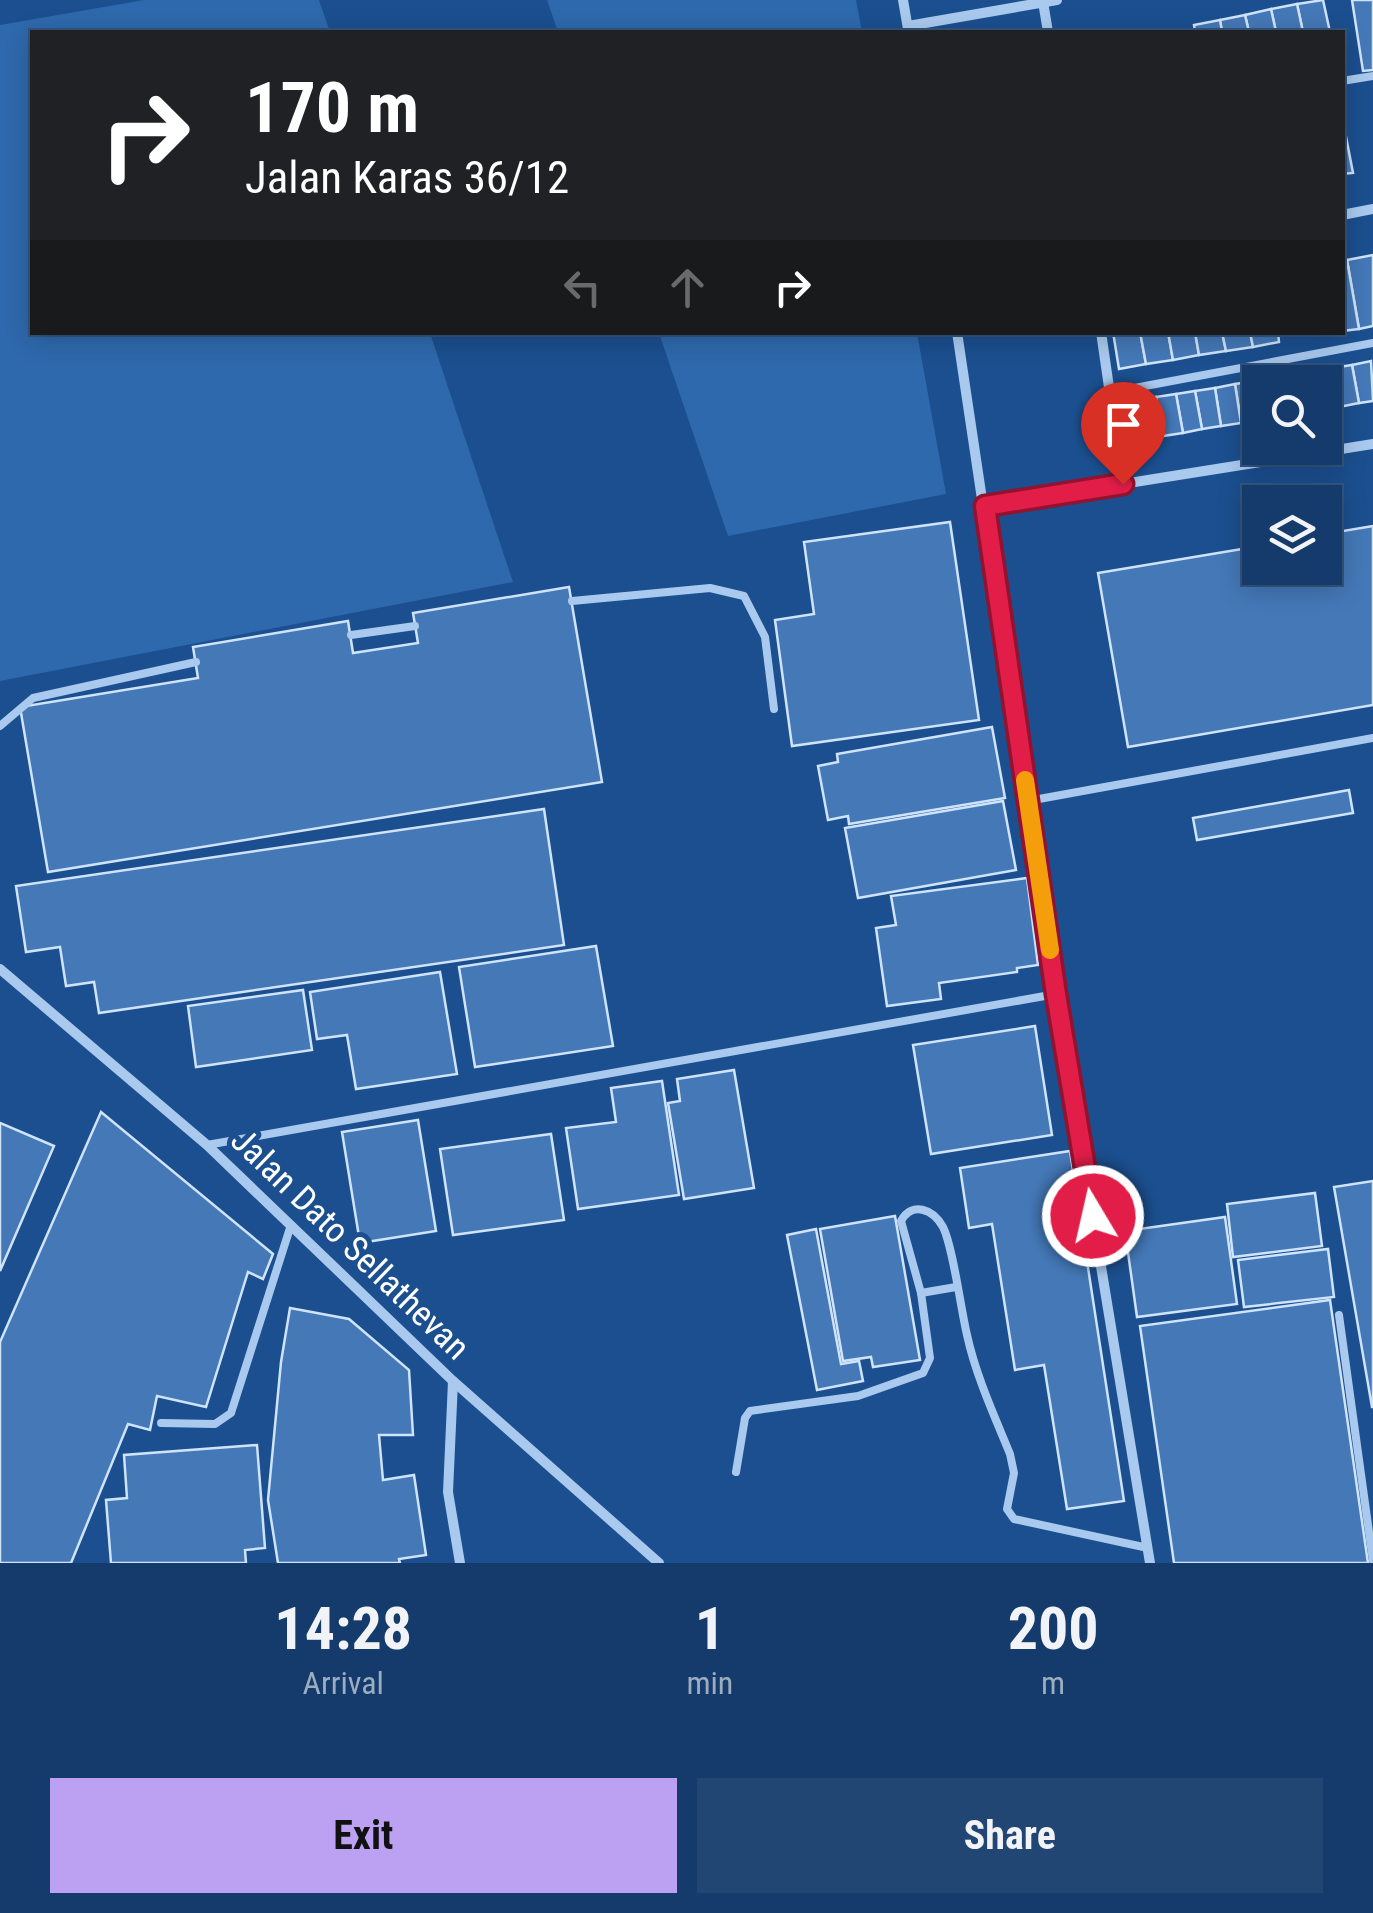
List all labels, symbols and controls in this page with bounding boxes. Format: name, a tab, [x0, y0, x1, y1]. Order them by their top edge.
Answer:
text: 170 m	[245, 67, 419, 149]
icon: right	[80, 70, 210, 200]
text: Jalan Karas 36/12	[245, 151, 569, 204]
icon: left	[555, 260, 610, 315]
icon: ahead	[660, 260, 715, 315]
icon: right	[765, 260, 820, 315]
map controls	[1242, 365, 1342, 585]
button: search	[1242, 365, 1342, 465]
pin	[1081, 382, 1166, 485]
icon: arrive	[1096, 397, 1151, 452]
button: layers	[1242, 485, 1342, 585]
street label: Jalan Dato Sellathevan	[222, 1120, 478, 1368]
position arrow	[1041, 1164, 1145, 1268]
text: 14:28	[274, 1593, 412, 1664]
text: 1	[695, 1593, 725, 1664]
text: 200	[1008, 1593, 1099, 1664]
text: Arrival	[302, 1664, 384, 1702]
text: min	[686, 1664, 733, 1702]
text: m	[1041, 1664, 1065, 1702]
button: Exit	[50, 1778, 677, 1893]
button: Share	[697, 1778, 1323, 1893]

